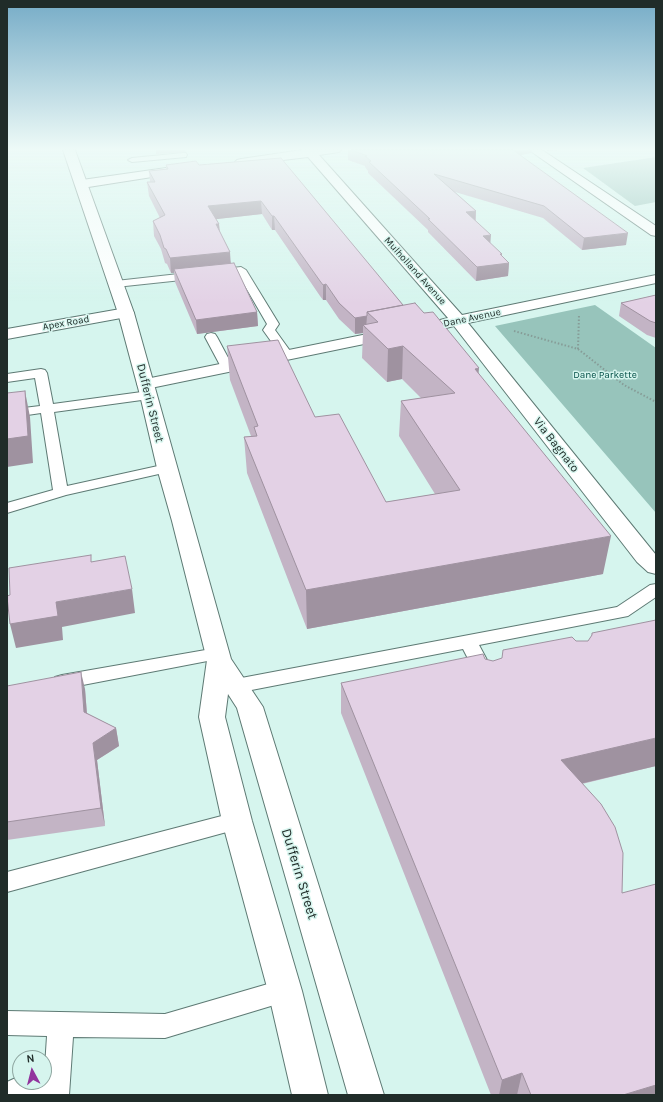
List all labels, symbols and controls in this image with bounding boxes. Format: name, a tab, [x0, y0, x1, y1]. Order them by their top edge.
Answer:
street label: Mulholland Avenue	[381, 235, 449, 307]
street label: Dane Avenue	[442, 306, 502, 330]
street label: Apex Road	[42, 313, 90, 333]
street label: Dufferin Street	[133, 362, 167, 444]
park label: Dane Parkette	[573, 369, 637, 381]
street label: Via Bagnato	[530, 415, 582, 475]
street label: Dufferin Street	[277, 827, 321, 921]
north arrow	[12, 1050, 52, 1090]
text: N	[26, 1052, 35, 1066]

